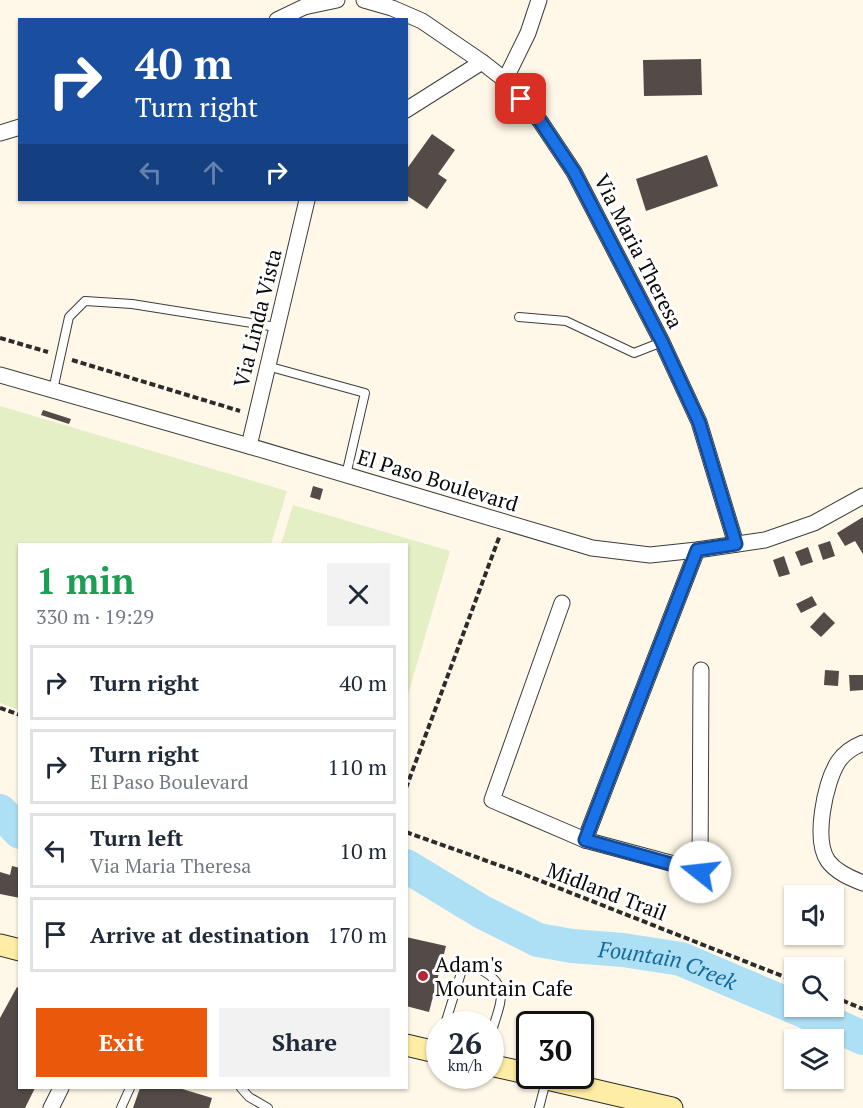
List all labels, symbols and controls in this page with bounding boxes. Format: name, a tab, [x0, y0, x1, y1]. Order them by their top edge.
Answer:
text: 40 m	[135, 35, 233, 91]
icon: right	[36, 42, 114, 120]
pin	[495, 73, 546, 124]
icon: arrive	[504, 82, 537, 115]
text: Turn right	[135, 89, 258, 125]
icon: left	[134, 156, 167, 189]
icon: ahead	[197, 156, 230, 189]
icon: right	[260, 156, 293, 189]
street label: Via Maria Theresa	[588, 169, 690, 333]
street label: Via Linda Vista	[226, 246, 288, 390]
street label: El Paso Boulevard	[354, 442, 522, 518]
text: 1 min	[36, 557, 134, 604]
button: close	[327, 563, 390, 626]
text: 330 m · 19:29	[36, 603, 154, 630]
icon: right	[39, 666, 72, 699]
text: Turn right	[90, 668, 199, 697]
text: 40 m	[339, 668, 387, 697]
text: Turn right	[90, 739, 199, 768]
icon: right	[39, 750, 72, 783]
text: 110 m	[327, 752, 387, 781]
text: El Paso Boulevard	[90, 768, 249, 795]
text: Turn left	[90, 823, 183, 852]
icon: left	[39, 834, 72, 867]
text: 10 m	[339, 836, 387, 865]
position arrow	[668, 840, 732, 904]
text: Via Maria Theresa	[90, 852, 251, 879]
street label: Midland Trail	[543, 855, 671, 927]
map controls	[784, 885, 844, 1089]
button: sound	[784, 885, 844, 945]
icon: arrive	[39, 918, 72, 951]
text: Arrive at destination	[90, 920, 309, 949]
text: 170 m	[327, 920, 387, 949]
water label: Fountain Creek	[596, 934, 742, 996]
place label: Adam's Mountain Cafe	[435, 950, 573, 1002]
button: search	[784, 957, 844, 1017]
marker: Adam's Mountain Cafe	[416, 969, 430, 983]
button: Exit	[36, 1008, 207, 1077]
button: Share	[219, 1008, 390, 1077]
speed limit sign: 30	[516, 1011, 594, 1089]
text: 26	[448, 1023, 482, 1063]
button: layers	[784, 1029, 844, 1089]
text: km/h	[448, 1055, 482, 1075]

